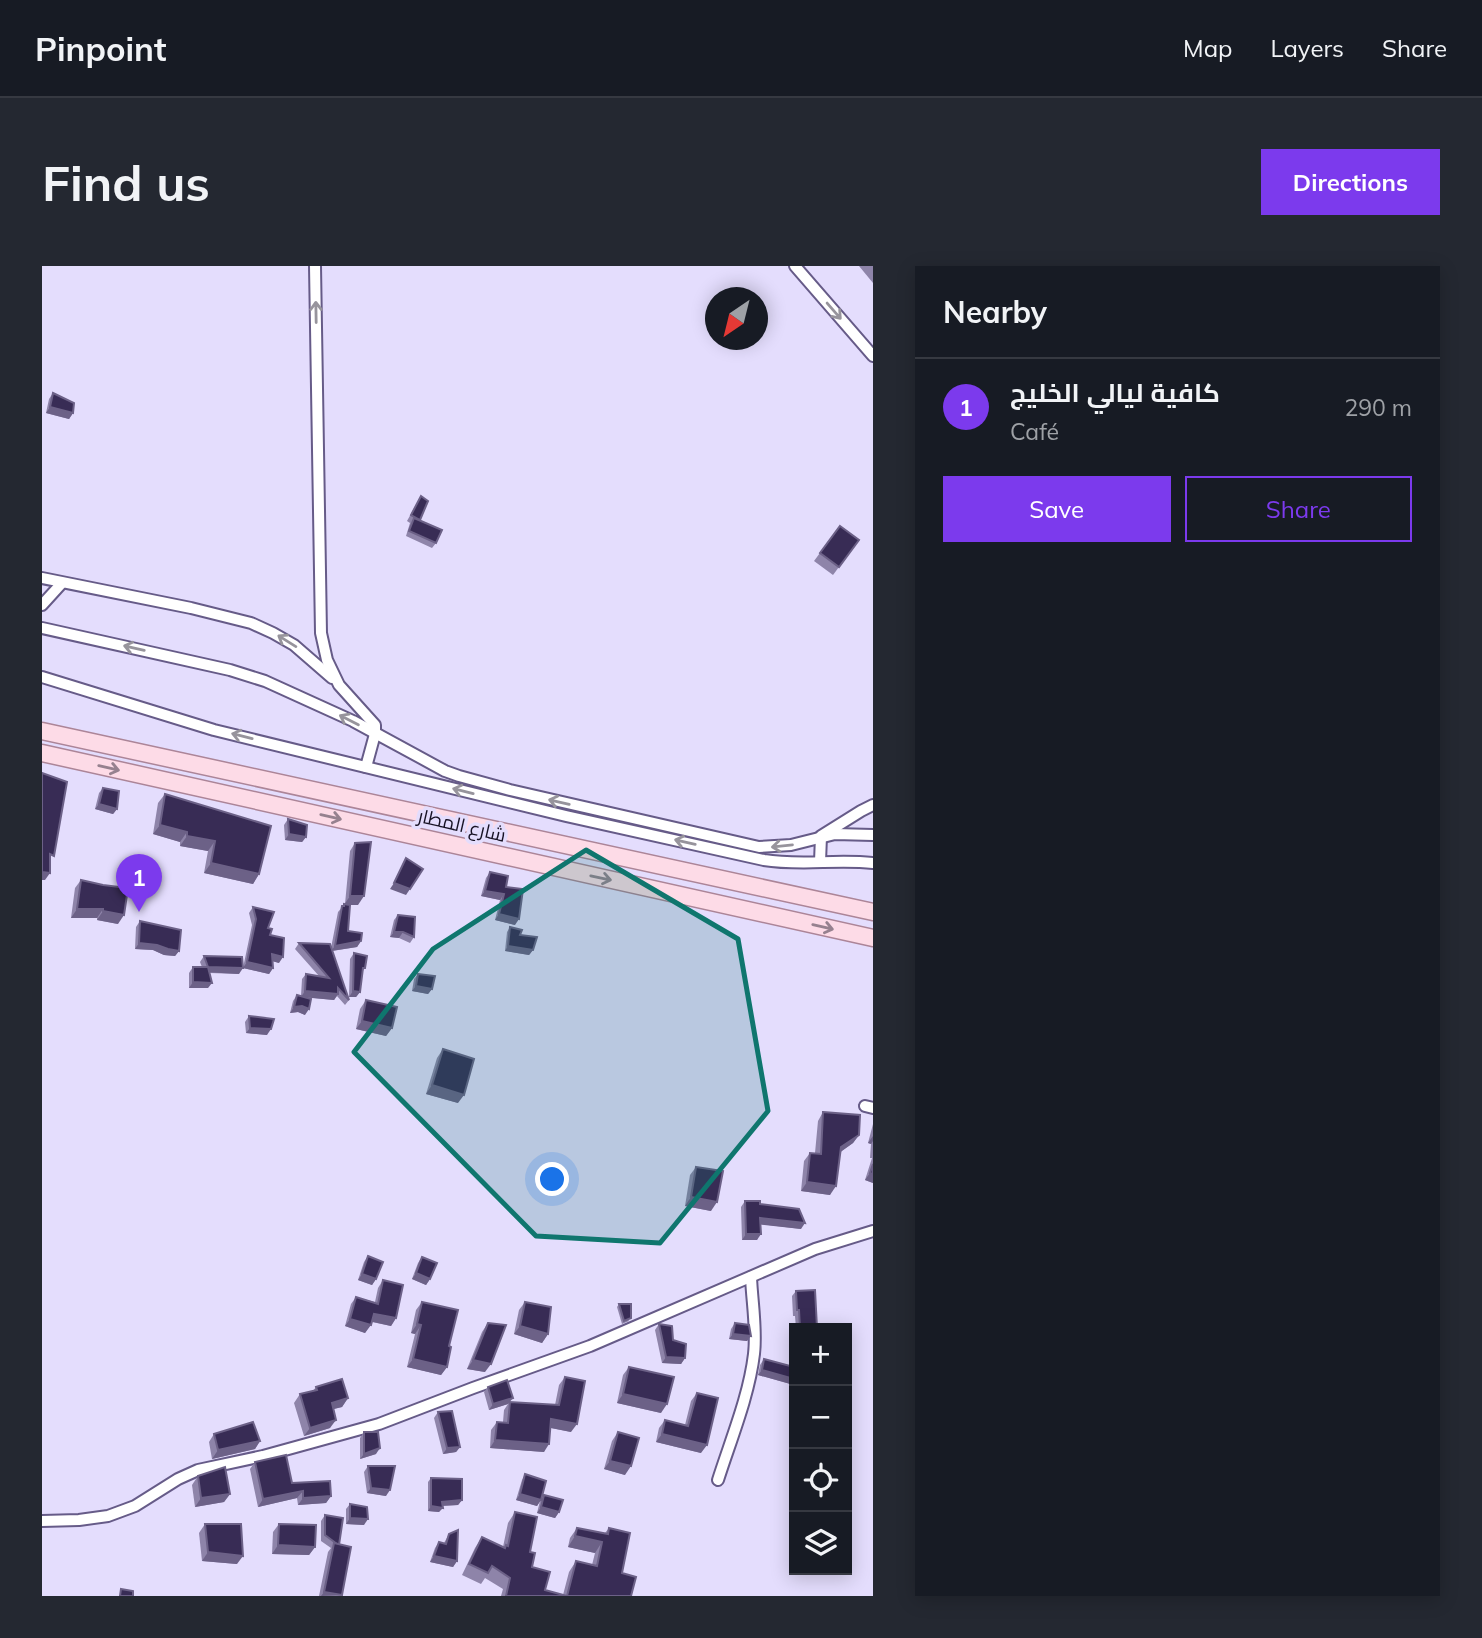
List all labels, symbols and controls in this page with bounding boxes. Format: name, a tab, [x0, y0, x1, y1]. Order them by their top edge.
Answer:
text: Pinpoint	[35, 28, 167, 69]
text: Map	[1183, 33, 1232, 63]
text: Layers	[1270, 33, 1344, 63]
text: Share	[1382, 33, 1447, 63]
button: Directions	[1261, 149, 1440, 215]
text: Find us	[42, 152, 210, 213]
north arrow	[705, 287, 768, 350]
text: Nearby	[943, 293, 1047, 331]
one-way arrow	[309, 301, 322, 324]
one-way arrow	[826, 302, 842, 320]
text: كافية ليالي الخليج	[1010, 376, 1220, 409]
text: 1	[959, 393, 973, 422]
text: 290 m	[1344, 393, 1412, 422]
text: Café	[1010, 417, 1059, 446]
button: Save	[943, 476, 1171, 542]
button: Share	[1185, 476, 1412, 542]
one-way arrow	[278, 634, 297, 649]
one-way arrow	[123, 641, 146, 655]
one-way arrow	[339, 712, 360, 726]
one-way arrow	[231, 729, 254, 743]
one-way arrow	[97, 762, 120, 775]
one-way arrow	[452, 784, 475, 797]
one-way arrow	[548, 794, 571, 808]
street label: شارع المطار	[414, 803, 508, 849]
one-way arrow	[319, 811, 342, 825]
one-way arrow	[674, 835, 697, 849]
one-way arrow	[771, 839, 794, 852]
pin: 1	[116, 854, 162, 912]
one-way arrow	[589, 871, 612, 885]
one-way arrow	[811, 920, 834, 934]
your location	[535, 1162, 569, 1196]
map controls	[789, 1323, 852, 1575]
button: +	[789, 1323, 852, 1386]
button: −	[789, 1386, 852, 1449]
button: locate	[789, 1449, 852, 1512]
button: layers	[789, 1512, 852, 1575]

